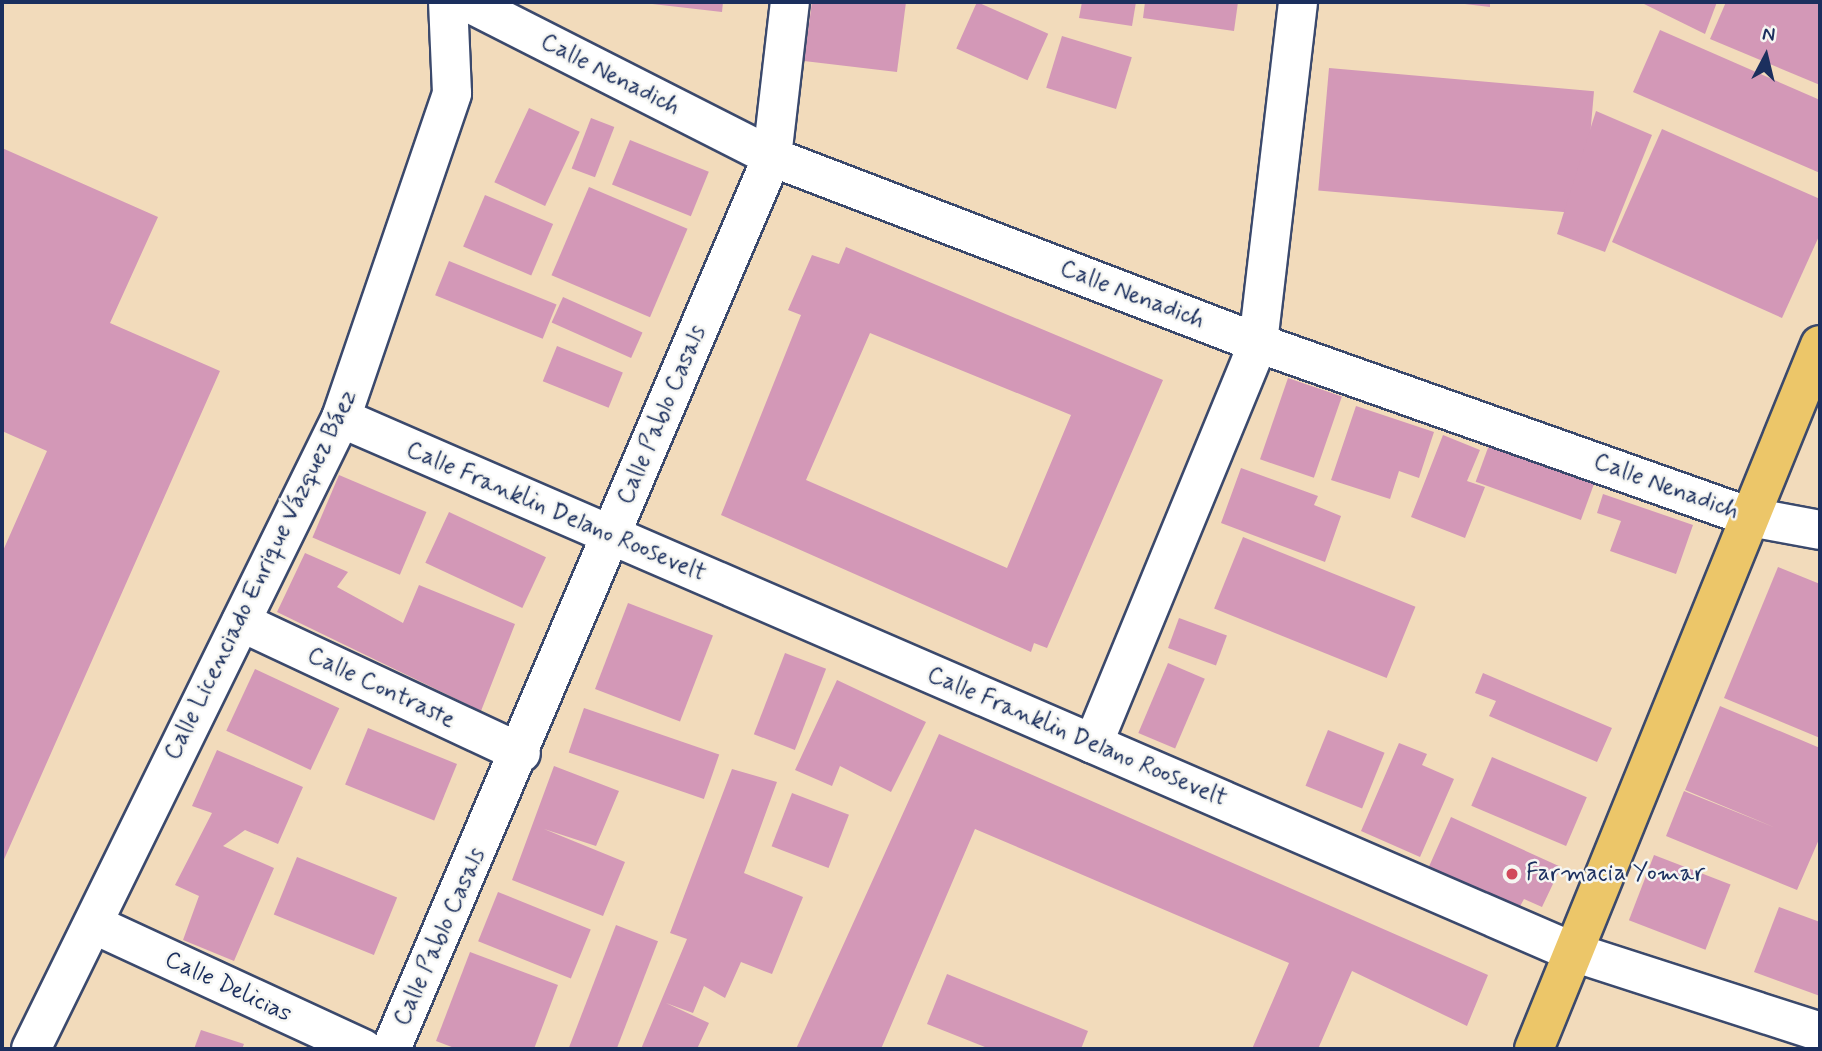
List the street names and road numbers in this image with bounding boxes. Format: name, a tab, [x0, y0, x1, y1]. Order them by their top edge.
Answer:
street label: Calle Nenadich	[536, 28, 684, 122]
street label: Calle Nenadich	[1056, 254, 1208, 336]
street label: Calle Pablo Casals	[612, 324, 712, 506]
street label: Calle Licenciado Enrique Vázquez Báez	[159, 387, 363, 763]
street label: Calle Franklin Delano Roosevelt	[400, 435, 712, 589]
street label: Calle Nenadich	[1590, 448, 1742, 526]
street label: Calle Contraste	[303, 641, 459, 735]
street label: Calle Franklin Delano Roosevelt	[921, 660, 1233, 814]
street label: Calle Pablo Casals	[389, 846, 491, 1028]
street label: Calle Delicias	[160, 945, 296, 1029]

